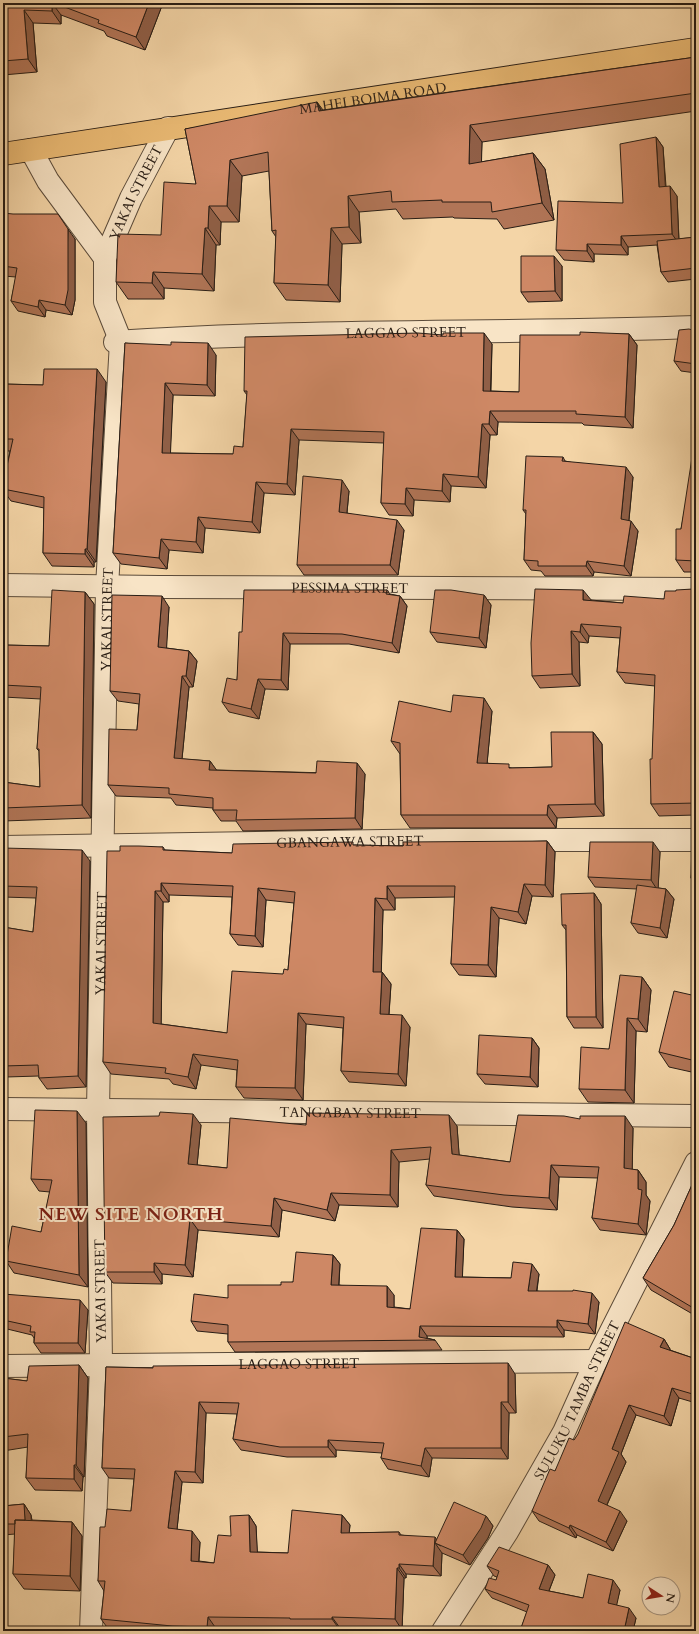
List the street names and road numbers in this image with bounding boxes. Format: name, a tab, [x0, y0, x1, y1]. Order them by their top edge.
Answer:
street label: MAHEI BOIMA ROAD	[298, 78, 448, 119]
street label: YAKAI STREET	[105, 142, 167, 243]
street label: LAGGAO STREET	[345, 323, 466, 343]
street label: YAKAI STREET	[97, 567, 118, 671]
street label: PESSIMA STREET	[291, 578, 409, 598]
street label: GBANGAWA STREET	[276, 831, 424, 853]
street label: YAKAI STREET	[91, 891, 112, 995]
street label: TANGABAY STREET	[279, 1103, 421, 1123]
street label: YAKAI STREET	[90, 1239, 111, 1343]
street label: SULUKU TAMBA STREET	[530, 1318, 625, 1484]
street label: LAGGAO STREET	[238, 1354, 360, 1374]

